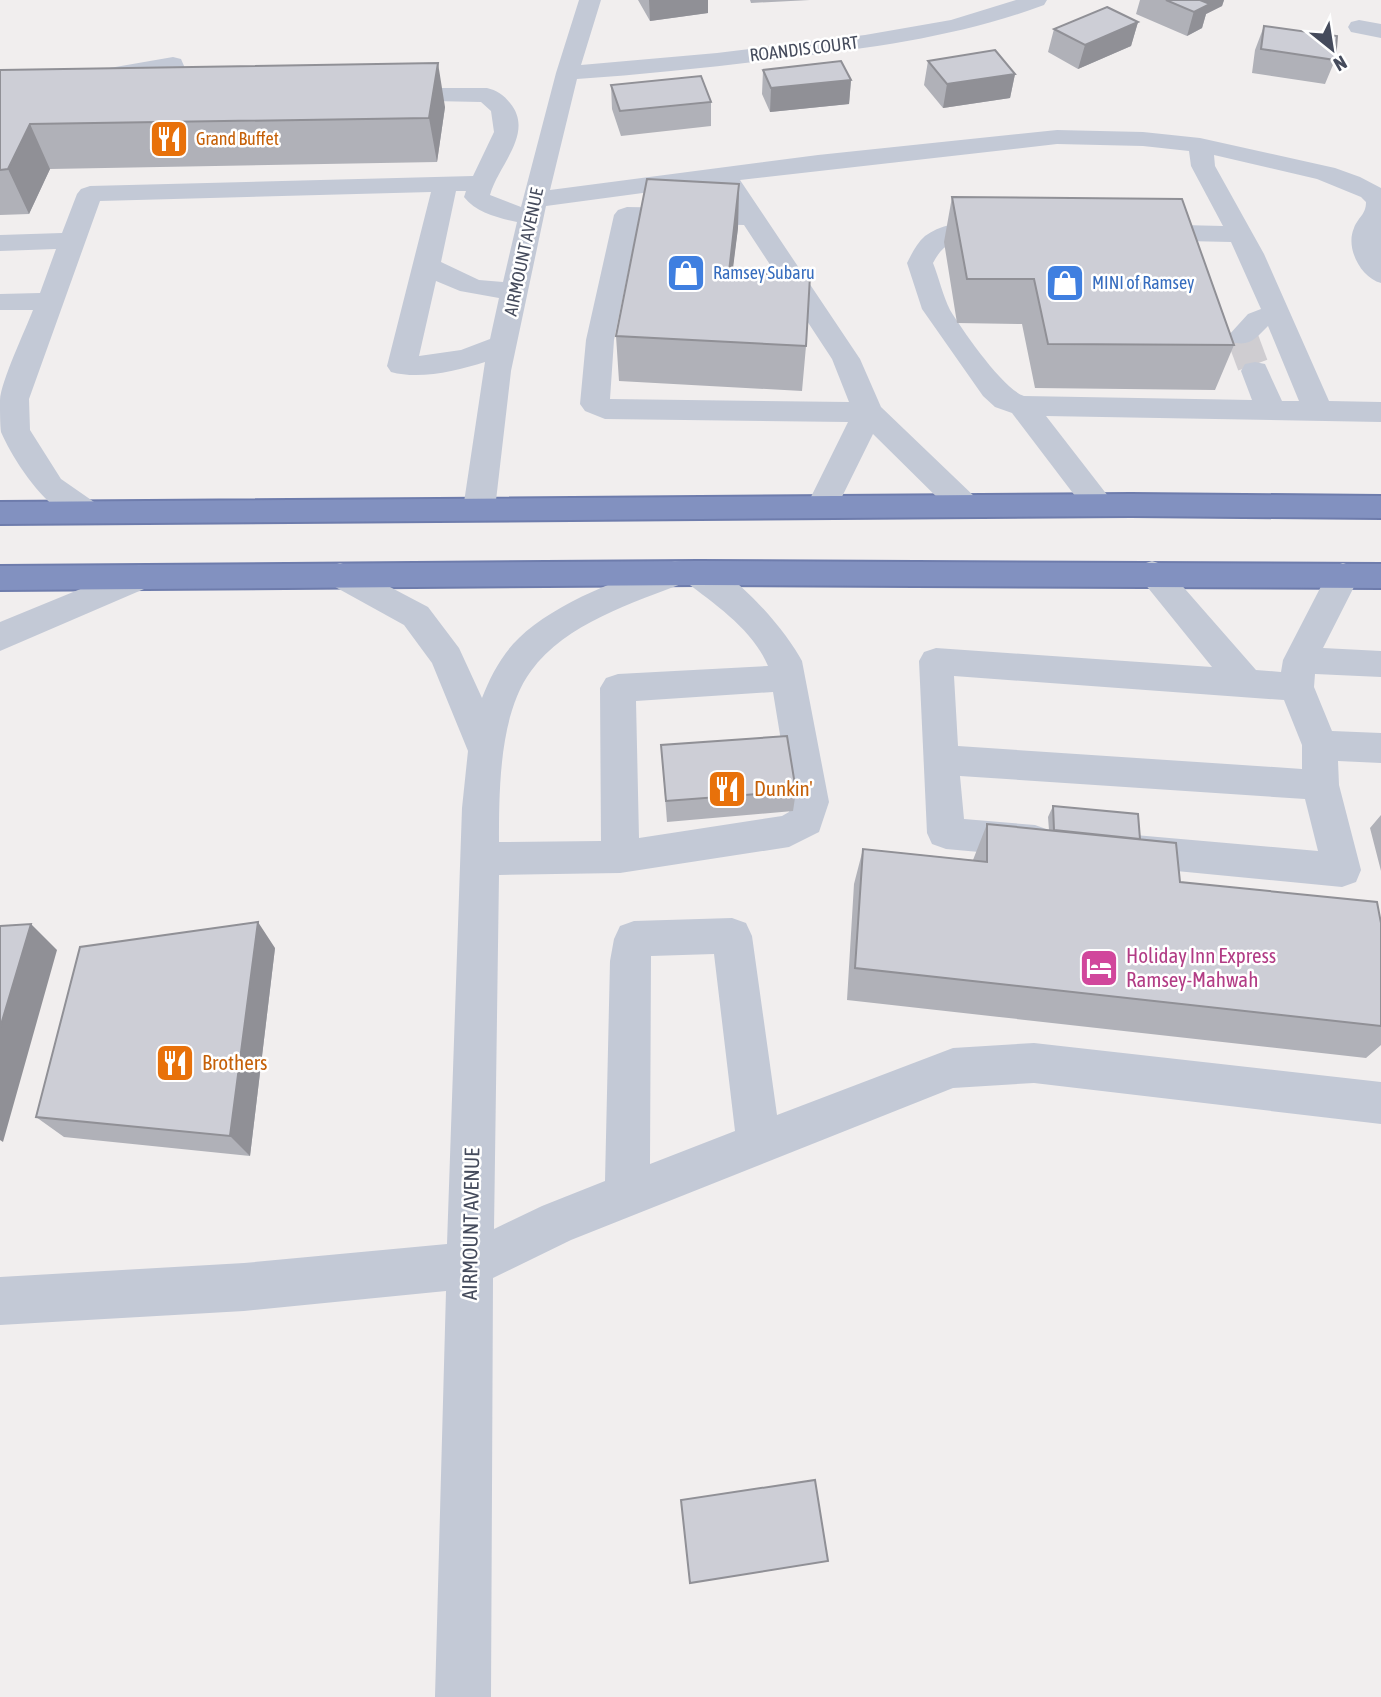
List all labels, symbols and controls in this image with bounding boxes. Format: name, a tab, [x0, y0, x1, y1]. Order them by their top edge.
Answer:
north arrow	[1297, 14, 1367, 84]
street label: ROANDIS COURT	[748, 31, 860, 66]
text: N	[1330, 51, 1351, 76]
restaurant icon: Grand Buffet	[148, 118, 190, 160]
place label: Grand Buffet	[196, 128, 279, 149]
street label: AIRMOUNT AVENUE	[500, 186, 547, 318]
shop icon: Ramsey Subaru	[665, 252, 707, 294]
place label: Ramsey Subaru	[713, 262, 815, 283]
shop icon: MINI of Ramsey	[1044, 262, 1086, 304]
place label: MINI of Ramsey	[1092, 272, 1194, 293]
restaurant icon: Dunkin'	[706, 768, 748, 810]
place label: Dunkin'	[754, 776, 813, 800]
place label: Holiday Inn Express Ramsey-Mahwah	[1126, 943, 1276, 991]
hotel icon: Holiday Inn Express Ramsey-Mahwah	[1078, 947, 1120, 989]
restaurant icon: Brothers	[154, 1042, 196, 1084]
place label: Brothers	[202, 1050, 267, 1074]
street label: AIRMOUNT AVENUE	[457, 1148, 483, 1300]

